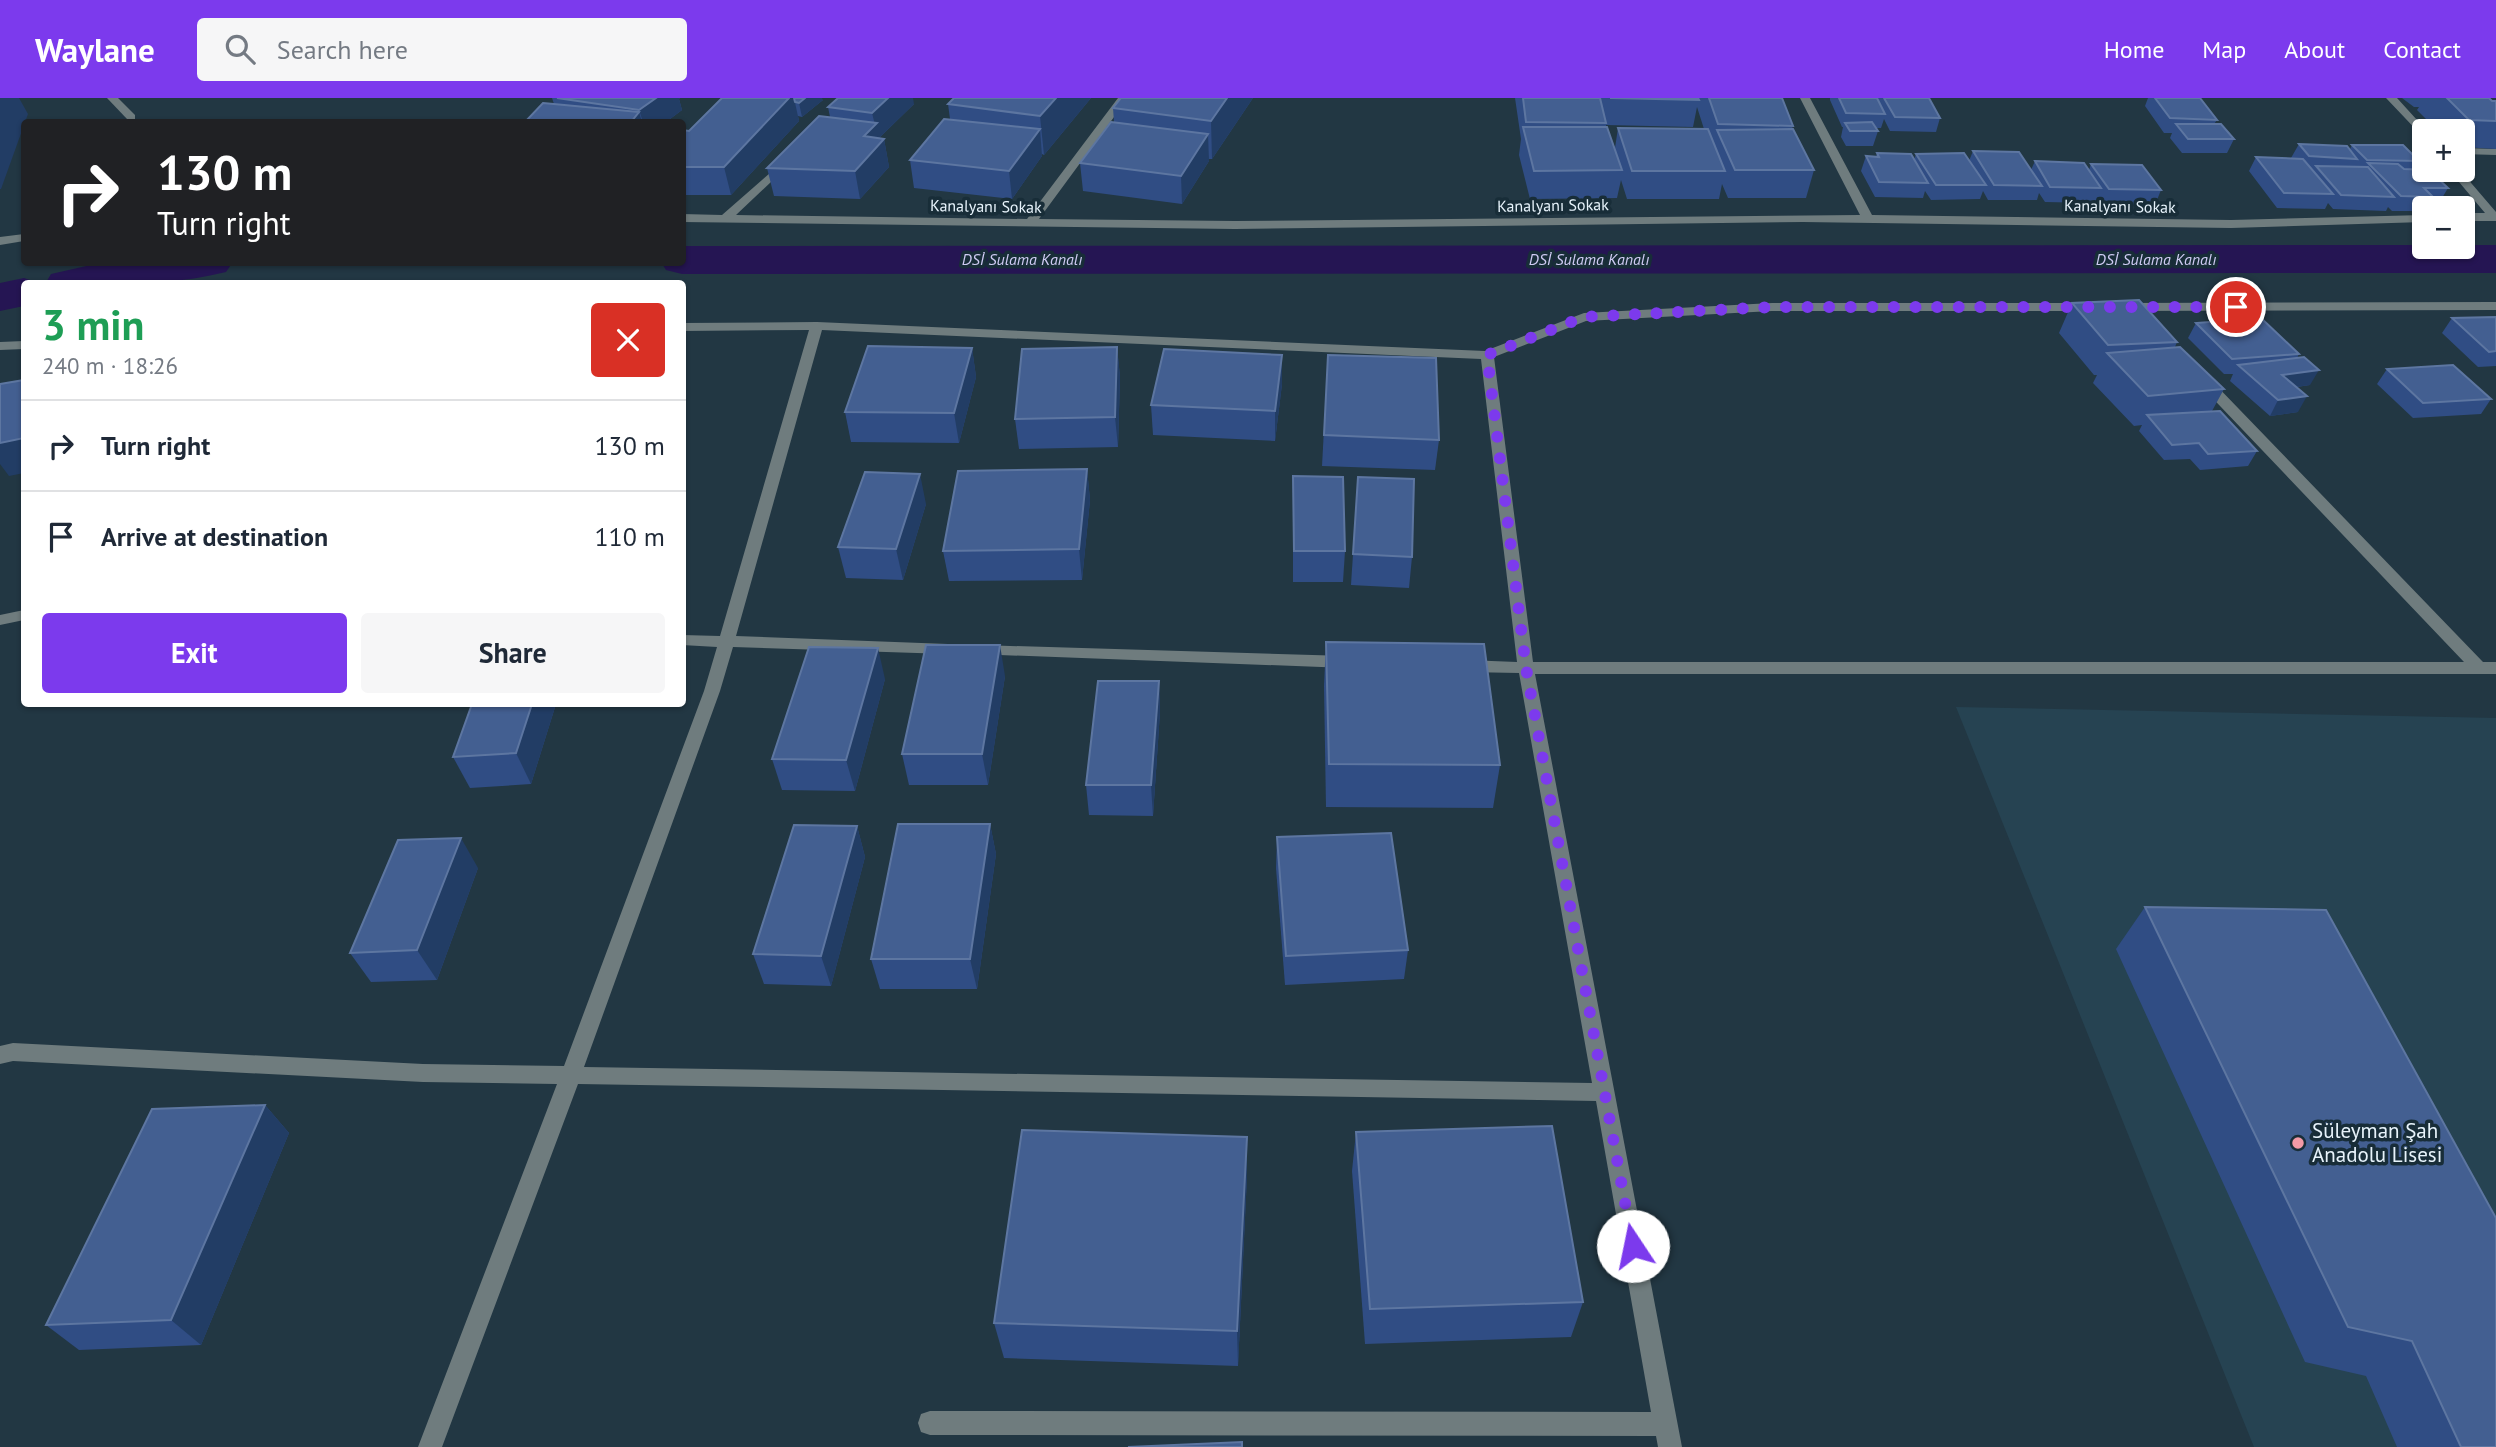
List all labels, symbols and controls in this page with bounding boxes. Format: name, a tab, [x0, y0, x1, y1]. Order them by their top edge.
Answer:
search box	[197, 18, 687, 81]
text: Waylane	[35, 28, 155, 71]
icon: search	[221, 30, 259, 68]
text: Search here	[277, 33, 408, 66]
text: Home	[2104, 34, 2164, 65]
text: Map	[2202, 34, 2246, 65]
text: About	[2284, 34, 2345, 65]
text: Contact	[2383, 34, 2461, 65]
map controls	[2412, 119, 2475, 259]
button: +	[2412, 119, 2475, 182]
text: 130 m	[157, 140, 292, 204]
icon: right	[42, 147, 133, 238]
street label: Kanalyanı Sokak	[1497, 194, 1609, 216]
street label: Kanalyanı Sokak	[930, 195, 1042, 217]
street label: Kanalyanı Sokak	[2064, 195, 2176, 217]
button: −	[2412, 196, 2475, 259]
text: Turn right	[157, 202, 291, 244]
water label: DSİ Sulama Kanalı	[962, 249, 1082, 269]
water label: DSİ Sulama Kanalı	[1529, 249, 1649, 269]
water label: DSİ Sulama Kanalı	[2096, 249, 2216, 269]
pin	[2206, 277, 2266, 337]
icon: arrive	[2217, 288, 2255, 326]
text: 3 min	[42, 297, 144, 352]
button: close	[591, 303, 665, 377]
text: 240 m · 18:26	[42, 351, 178, 380]
icon: right	[42, 427, 80, 465]
text: Turn right	[101, 429, 210, 462]
text: 130 m	[594, 429, 665, 462]
icon: arrive	[42, 518, 80, 556]
text: Arrive at destination	[101, 520, 328, 553]
text: 110 m	[594, 520, 665, 553]
button: Exit	[42, 613, 347, 693]
button: Share	[361, 613, 665, 693]
place label: Süleyman Şah Anadolu Lisesi	[2312, 1117, 2442, 1168]
marker: Süleyman Şah Anadolu Lisesi	[2290, 1135, 2306, 1151]
position arrow	[1596, 1209, 1670, 1283]

